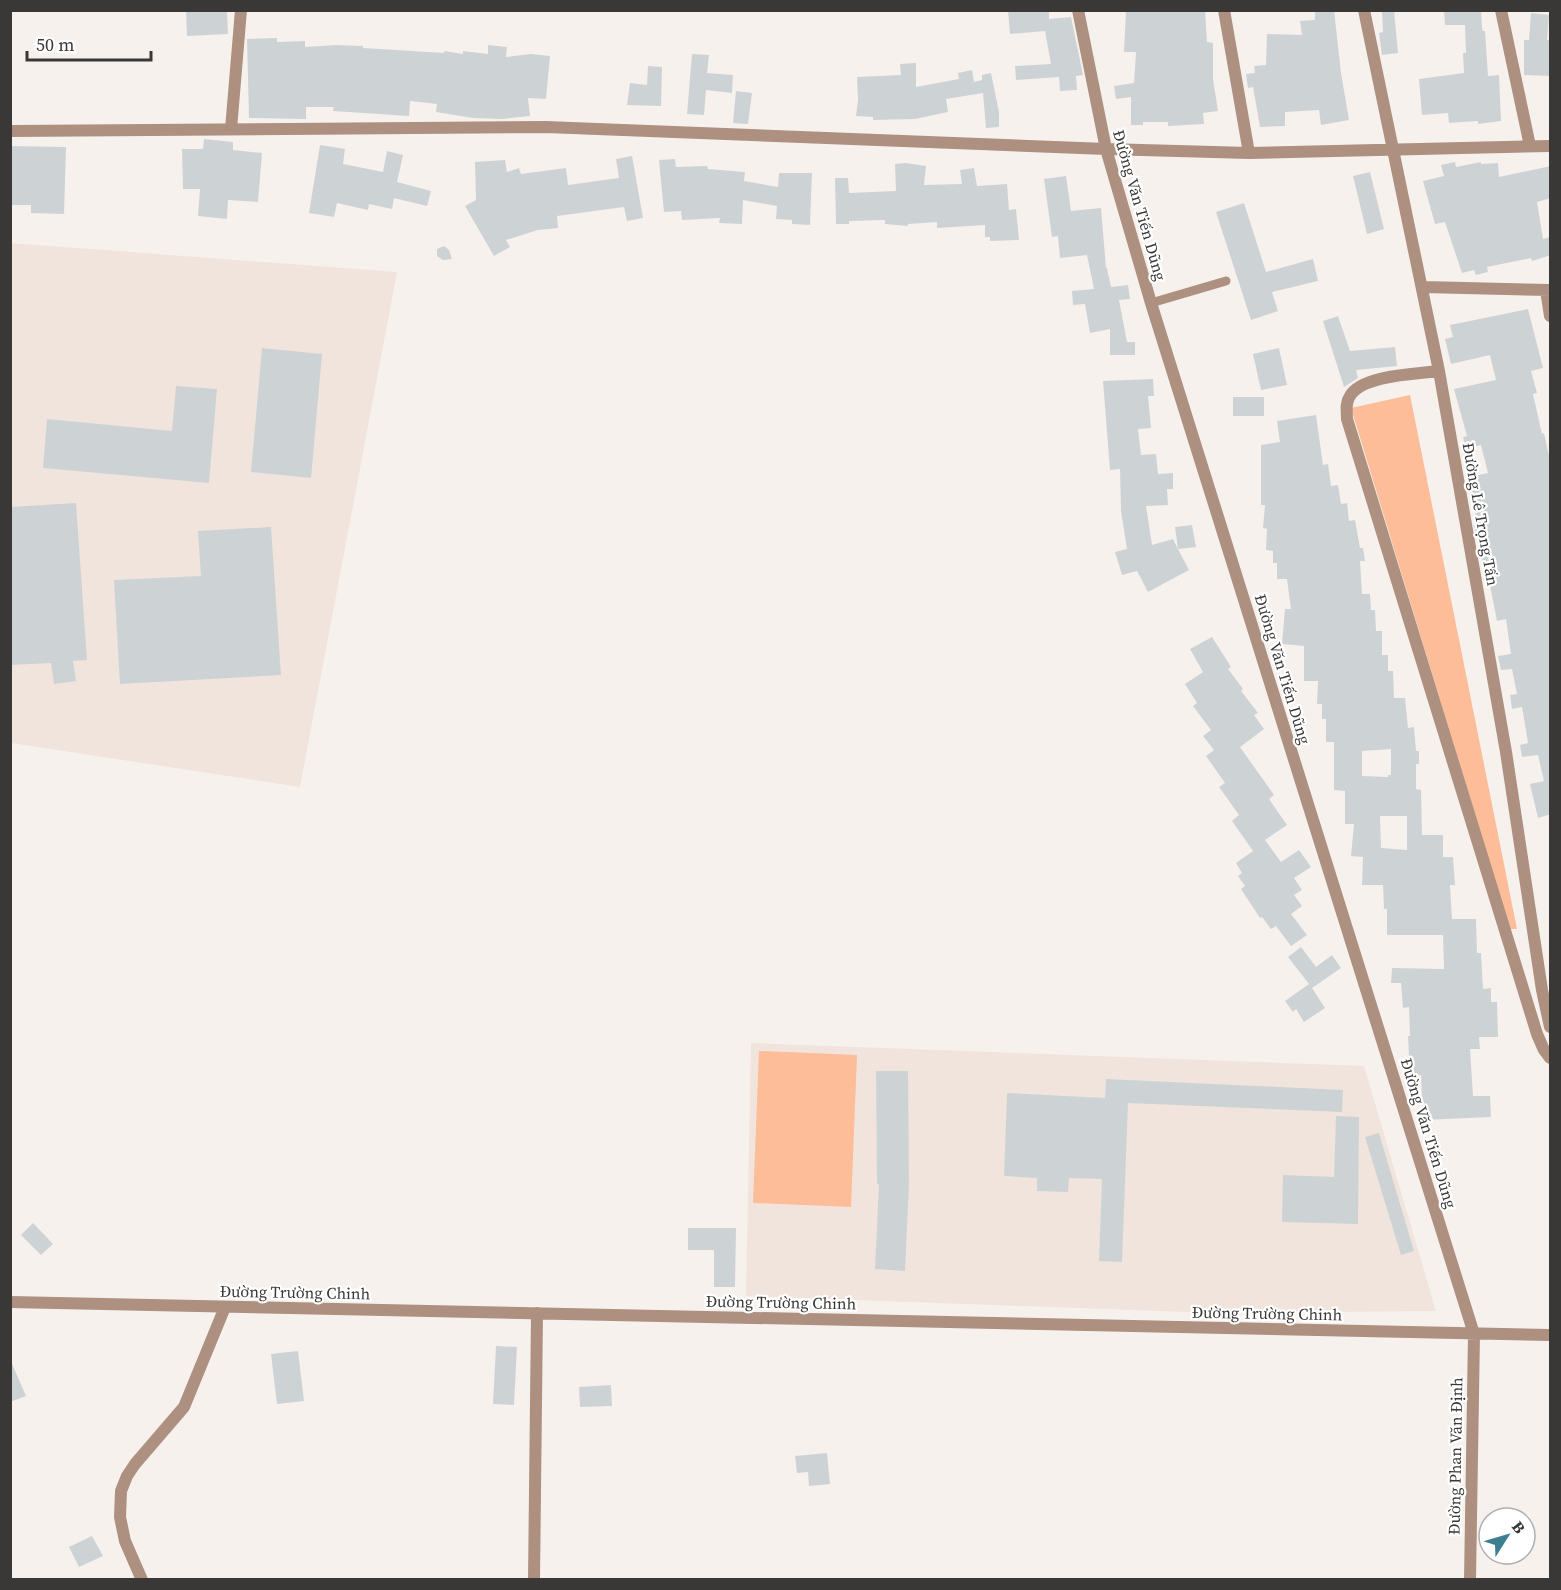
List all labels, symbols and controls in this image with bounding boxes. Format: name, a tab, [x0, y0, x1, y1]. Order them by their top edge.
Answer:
scale bar	[27, 24, 152, 62]
text: 50 m	[36, 32, 74, 57]
street label: Đường Văn Tiến Dũng	[1108, 127, 1172, 283]
street label: Đường Lê Trọng Tấn	[1458, 441, 1504, 588]
street label: Đường Văn Tiến Dũng	[1250, 591, 1316, 747]
street label: Đường Văn Tiến Dũng	[1396, 1055, 1462, 1211]
street label: Đường Trường Chinh	[220, 1280, 371, 1304]
street label: Đường Trường Chinh	[706, 1290, 857, 1314]
street label: Đường Trường Chinh	[1192, 1301, 1343, 1325]
street label: Đường Phan Văn Định	[1443, 1377, 1467, 1535]
north arrow	[1477, 1506, 1537, 1566]
text: B	[1507, 1516, 1531, 1538]

